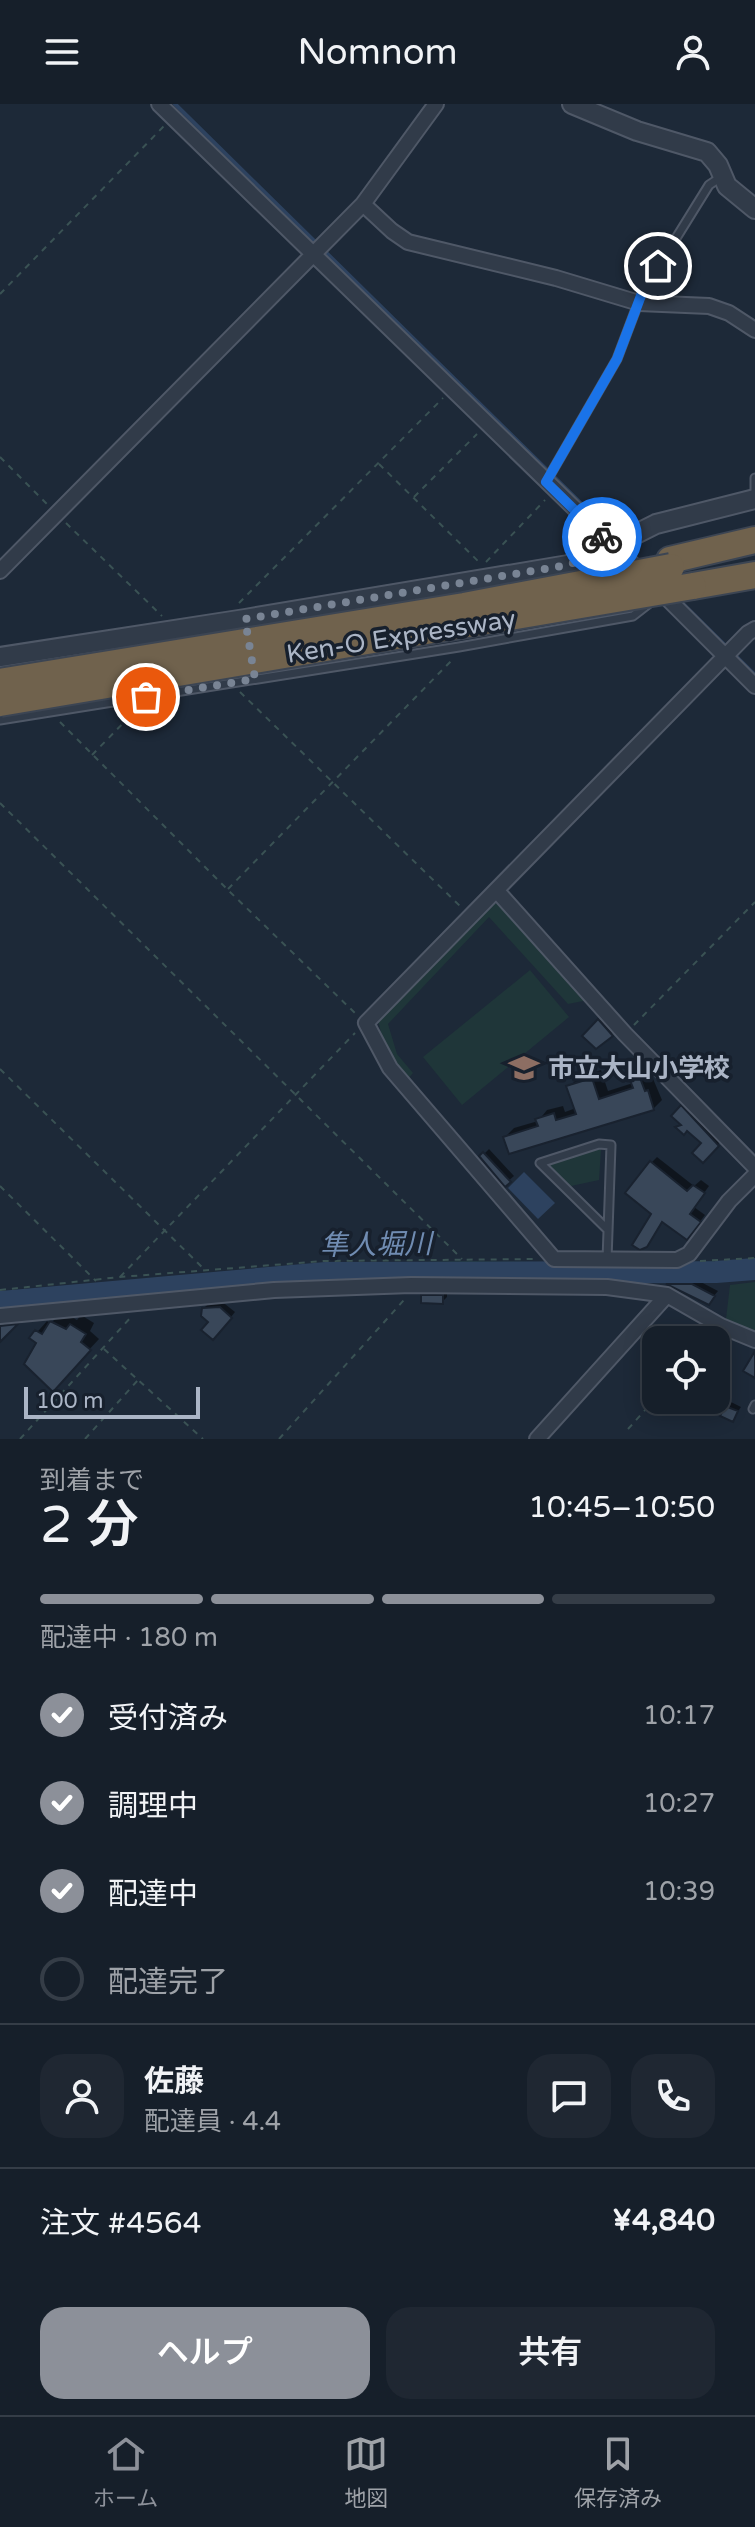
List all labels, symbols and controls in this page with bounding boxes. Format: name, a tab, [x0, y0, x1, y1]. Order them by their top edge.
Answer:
icon: menu	[40, 30, 84, 74]
icon: person	[671, 30, 715, 74]
text: Nomnom	[297, 31, 458, 74]
pin	[624, 232, 692, 300]
icon: home	[636, 244, 680, 288]
courier	[562, 497, 642, 577]
icon: bike	[580, 515, 624, 559]
street label: Ken-O Expressway	[284, 603, 518, 670]
pin	[112, 663, 180, 731]
icon: bag	[124, 675, 168, 719]
school or university icon: 市立大山小学校	[507, 1051, 541, 1085]
place label: 市立大山小学校	[548, 1053, 730, 1084]
water label: 隼人堀川	[320, 1227, 435, 1263]
map controls	[642, 1326, 730, 1414]
button: locate	[642, 1326, 730, 1414]
scale bar	[24, 1383, 200, 1419]
text: 100 m	[36, 1388, 103, 1414]
text: 到着まで	[40, 1465, 144, 1496]
text: 10:45–10:50	[528, 1489, 715, 1526]
text: 2 分	[40, 1494, 138, 1557]
text: 配達中 · 180 m	[40, 1622, 218, 1653]
icon: check	[40, 1693, 84, 1737]
text: 受付済み	[108, 1700, 228, 1737]
text: 10:17	[643, 1700, 715, 1731]
icon: check	[40, 1781, 84, 1825]
text: 調理中	[108, 1788, 198, 1825]
text: 10:27	[643, 1788, 715, 1819]
icon: check	[40, 1869, 84, 1913]
text: 配達中	[108, 1876, 198, 1913]
text: 10:39	[643, 1876, 715, 1907]
text: 配達完了	[108, 1964, 228, 2001]
button: person	[40, 2054, 124, 2138]
button: chat	[527, 2054, 611, 2138]
button: phone	[631, 2054, 715, 2138]
text: 佐藤	[144, 2063, 204, 2100]
text: 配達員 · 4.4	[144, 2106, 281, 2137]
text: ¥4,840	[612, 2202, 715, 2239]
text: 注文 #4564	[40, 2205, 202, 2242]
button: ヘルプ	[40, 2307, 370, 2399]
button: 共有	[386, 2307, 715, 2399]
tab: ホーム	[93, 2432, 158, 2512]
tab: 地図	[344, 2432, 388, 2512]
tab: 保存済み	[574, 2432, 662, 2512]

